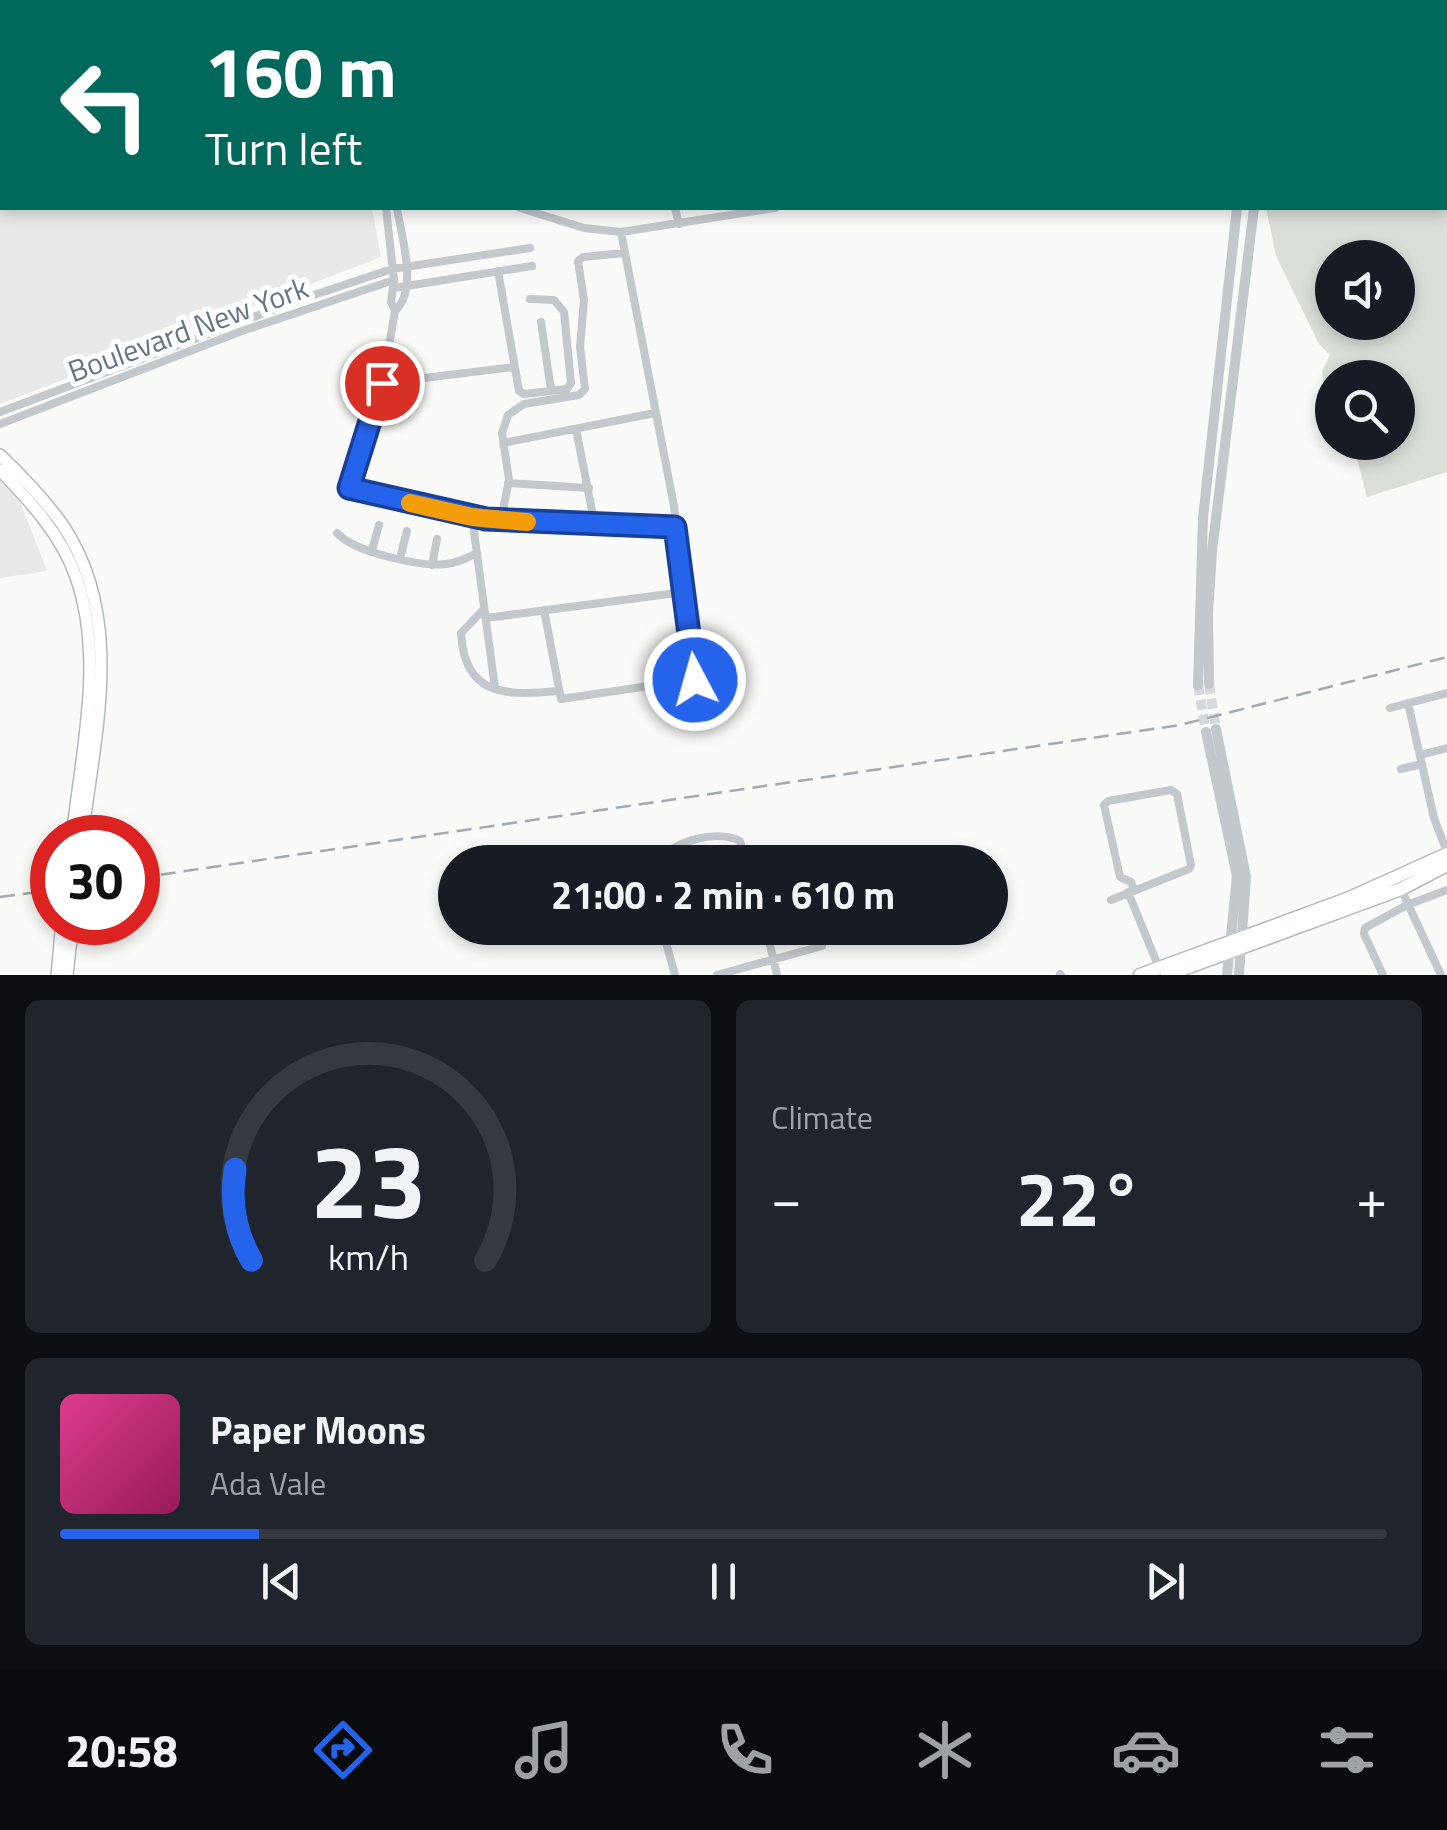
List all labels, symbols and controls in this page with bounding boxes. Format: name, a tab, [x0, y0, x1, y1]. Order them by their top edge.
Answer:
text: 160 m	[205, 18, 397, 124]
icon: left	[40, 40, 170, 170]
text: Turn left	[205, 114, 362, 182]
map controls	[1315, 240, 1415, 460]
button: sound	[1315, 240, 1415, 340]
street label: Boulevard New York	[61, 264, 315, 394]
pin	[340, 341, 425, 426]
icon: arrive	[355, 356, 410, 411]
button: search	[1315, 360, 1415, 460]
position arrow	[643, 628, 747, 732]
speed limit sign: 30	[30, 815, 160, 945]
text: 21:00 · 2 min · 610 m	[551, 866, 895, 924]
text: Climate	[771, 1093, 873, 1141]
text: 23	[310, 1100, 426, 1258]
text: 22°	[1016, 1141, 1142, 1255]
text: −	[771, 1156, 802, 1239]
text: +	[1356, 1156, 1387, 1239]
text: km/h	[328, 1229, 408, 1284]
text: Paper Moons	[210, 1401, 426, 1459]
text: Ada Vale	[210, 1459, 326, 1507]
icon: previous	[254, 1554, 309, 1609]
icon: pause	[696, 1554, 751, 1609]
icon: next	[1138, 1554, 1193, 1609]
icon: directions	[308, 1715, 378, 1785]
icon: music	[509, 1715, 579, 1785]
icon: phone	[710, 1715, 780, 1785]
icon: climate	[910, 1715, 980, 1785]
icon: car	[1111, 1715, 1181, 1785]
icon: filters	[1312, 1715, 1382, 1785]
text: 20:58	[65, 1716, 178, 1784]

